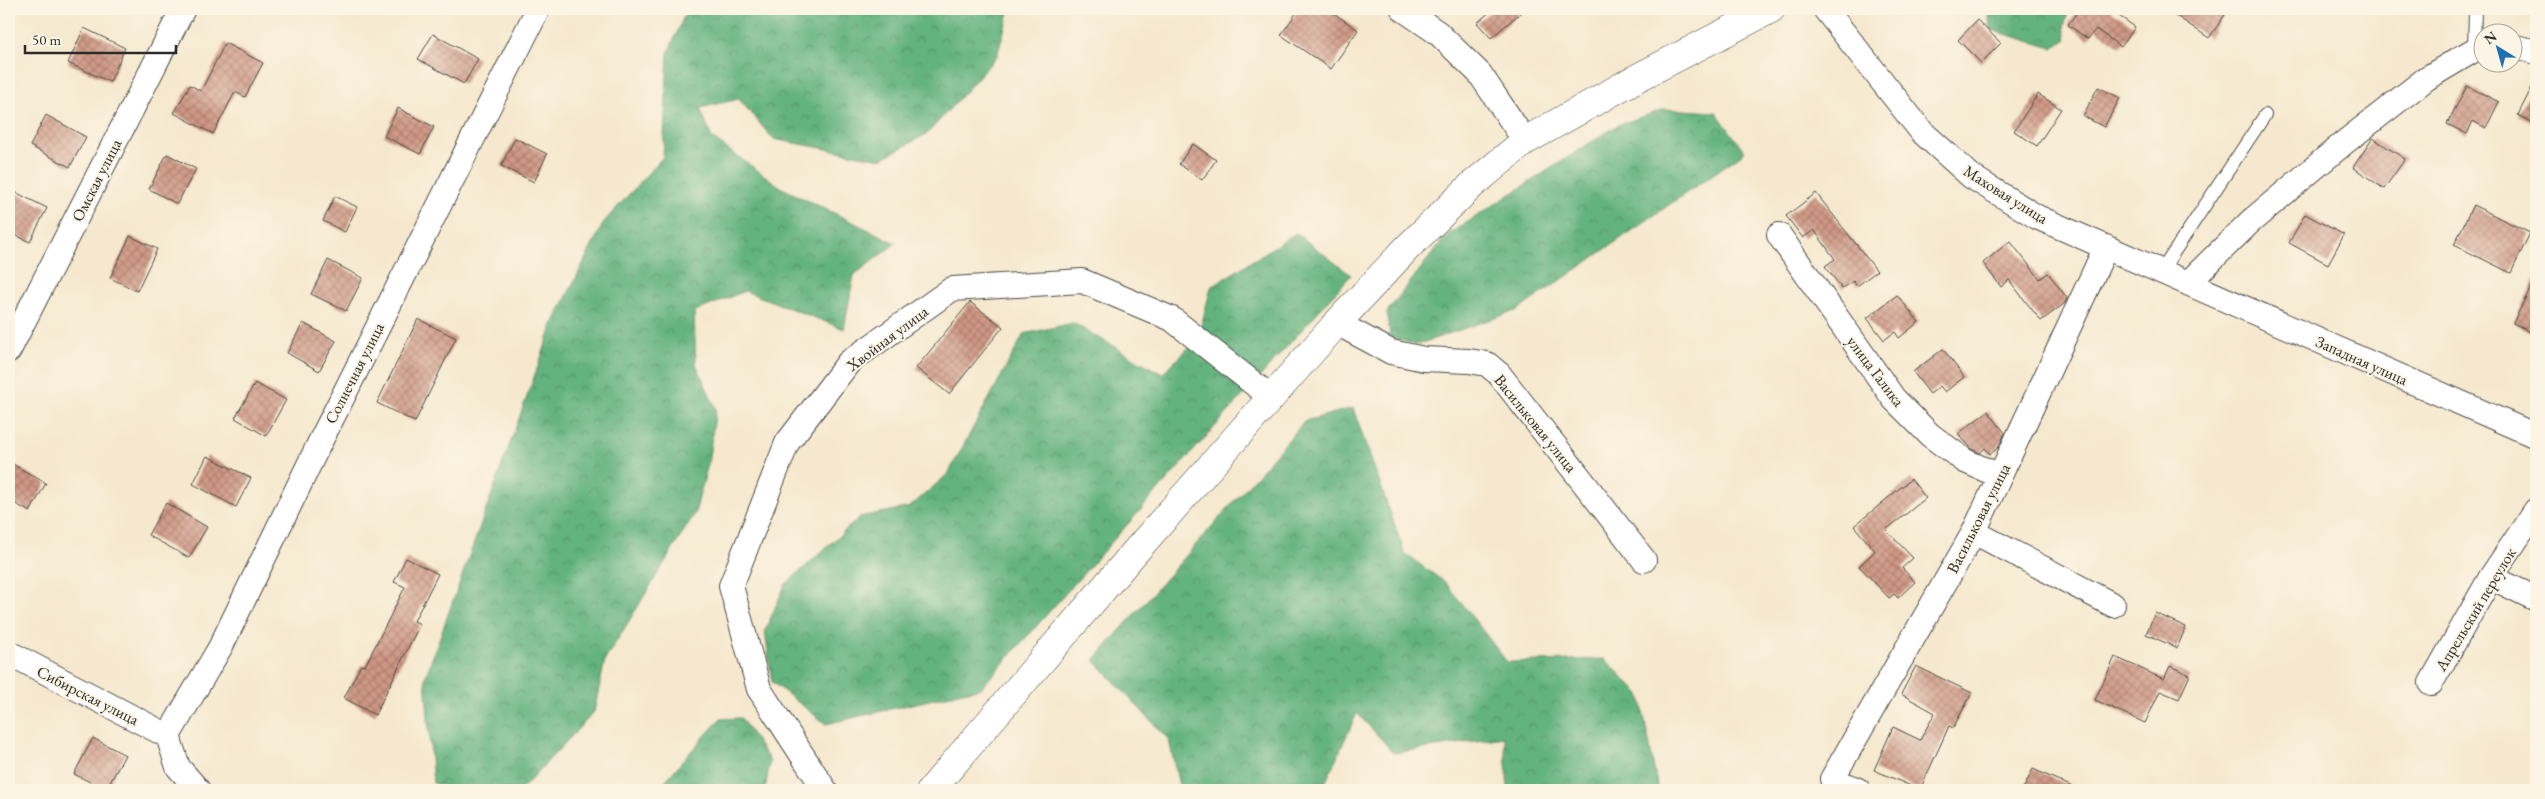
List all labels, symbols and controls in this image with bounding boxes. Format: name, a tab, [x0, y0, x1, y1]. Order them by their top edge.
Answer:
scale bar	[25, 22, 176, 54]
north arrow	[2472, 22, 2522, 72]
text: N	[2480, 27, 2501, 48]
text: 50 m	[32, 30, 61, 49]
street label: Омская улица	[67, 135, 127, 225]
street label: Маховая улица	[1960, 160, 2052, 229]
street label: Хвойная улица	[841, 300, 933, 377]
street label: Солнечная улица	[320, 319, 389, 427]
street label: Западная улица	[2312, 331, 2412, 390]
street label: улица Галика	[1842, 332, 1909, 411]
street label: Васильковая улица	[1490, 370, 1582, 477]
street label: Васильковая улица	[1942, 459, 2015, 577]
street label: Апрельский переулок	[2430, 543, 2521, 676]
street label: Сибирская улица	[33, 661, 143, 730]

